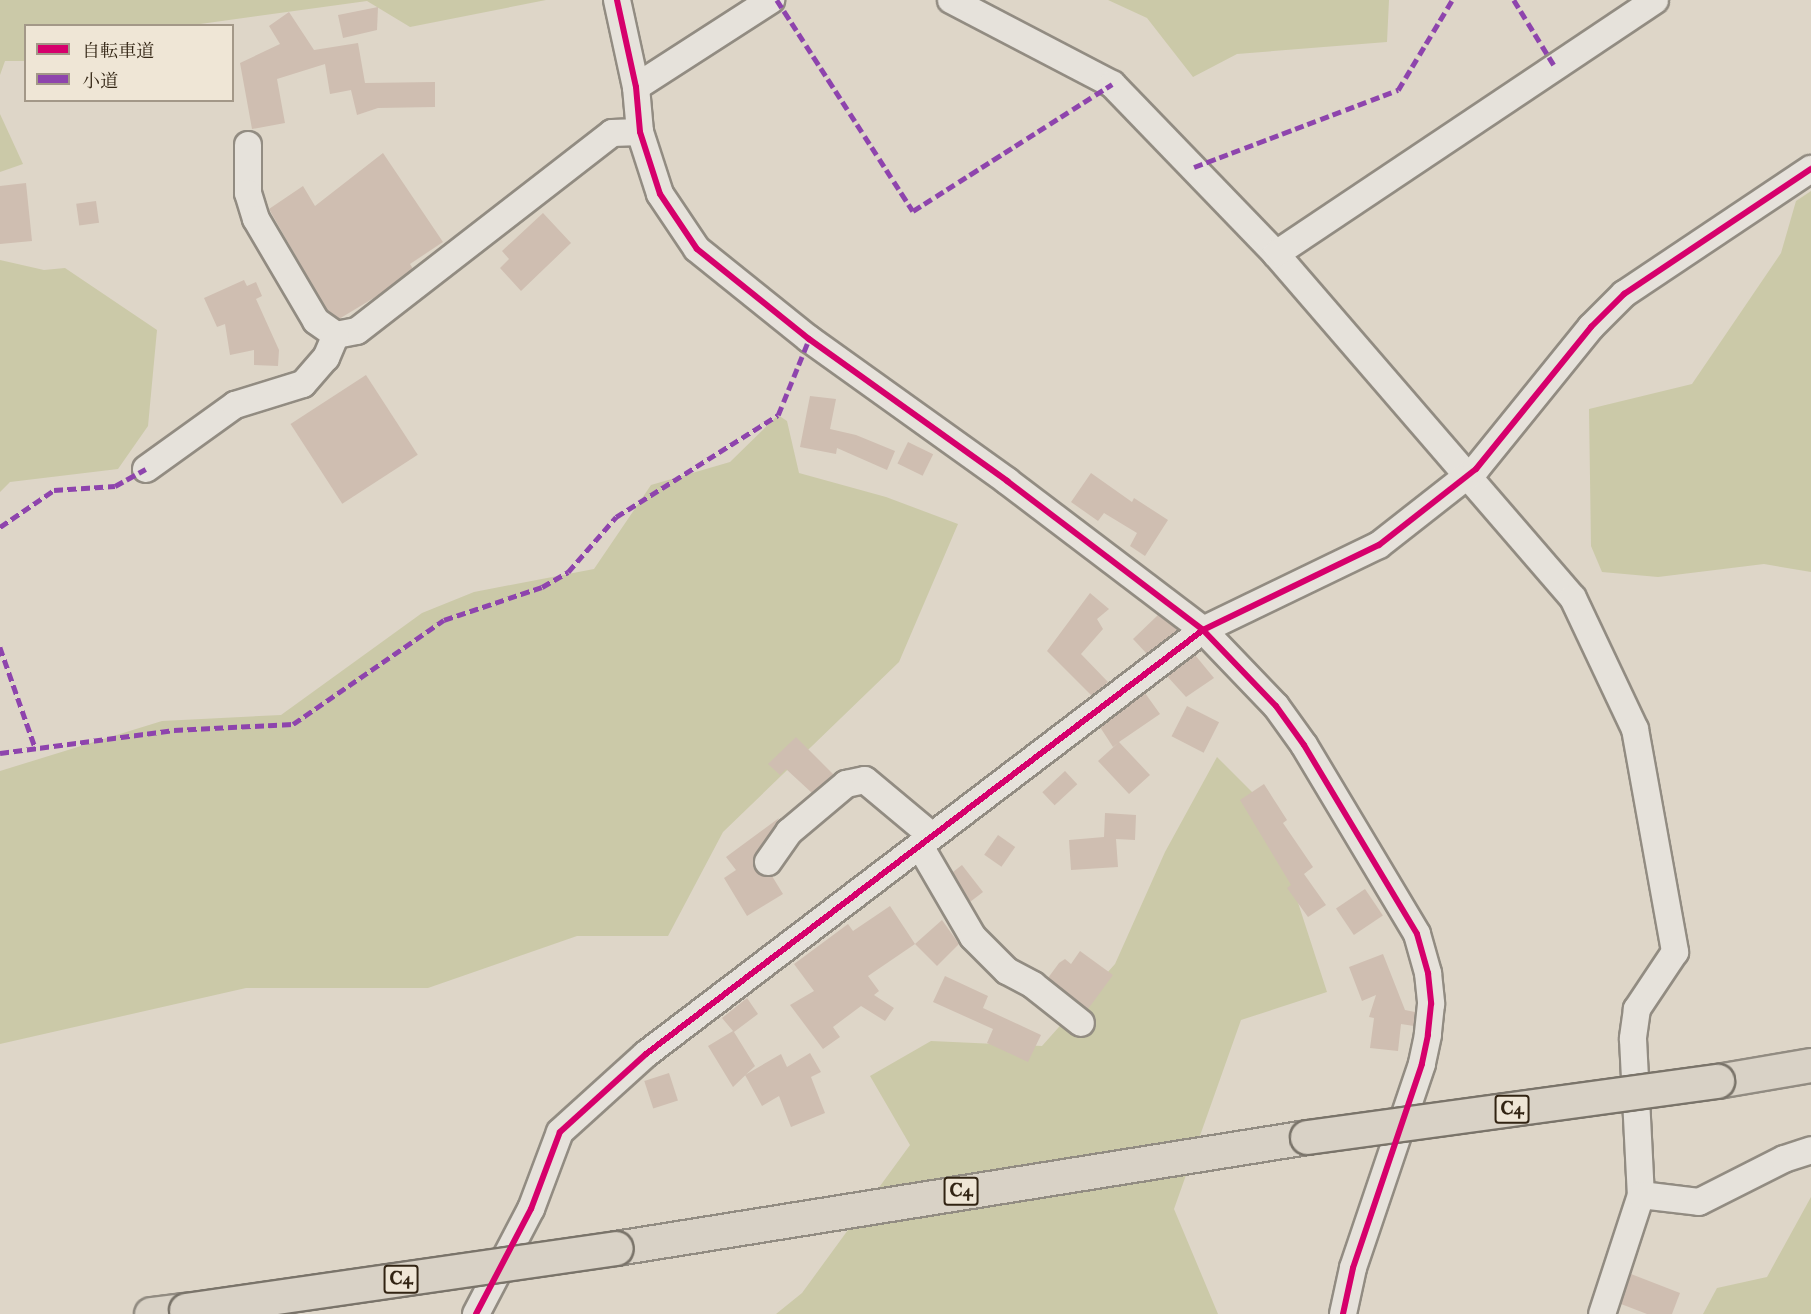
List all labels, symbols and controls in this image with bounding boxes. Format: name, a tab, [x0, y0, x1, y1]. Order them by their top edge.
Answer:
legend	[24, 24, 234, 102]
text: 自転車道	[82, 40, 154, 63]
text: 小道	[82, 70, 118, 93]
road number: C4	[1494, 1094, 1530, 1124]
road number: C4	[943, 1176, 979, 1206]
road number: C4	[383, 1264, 419, 1294]

